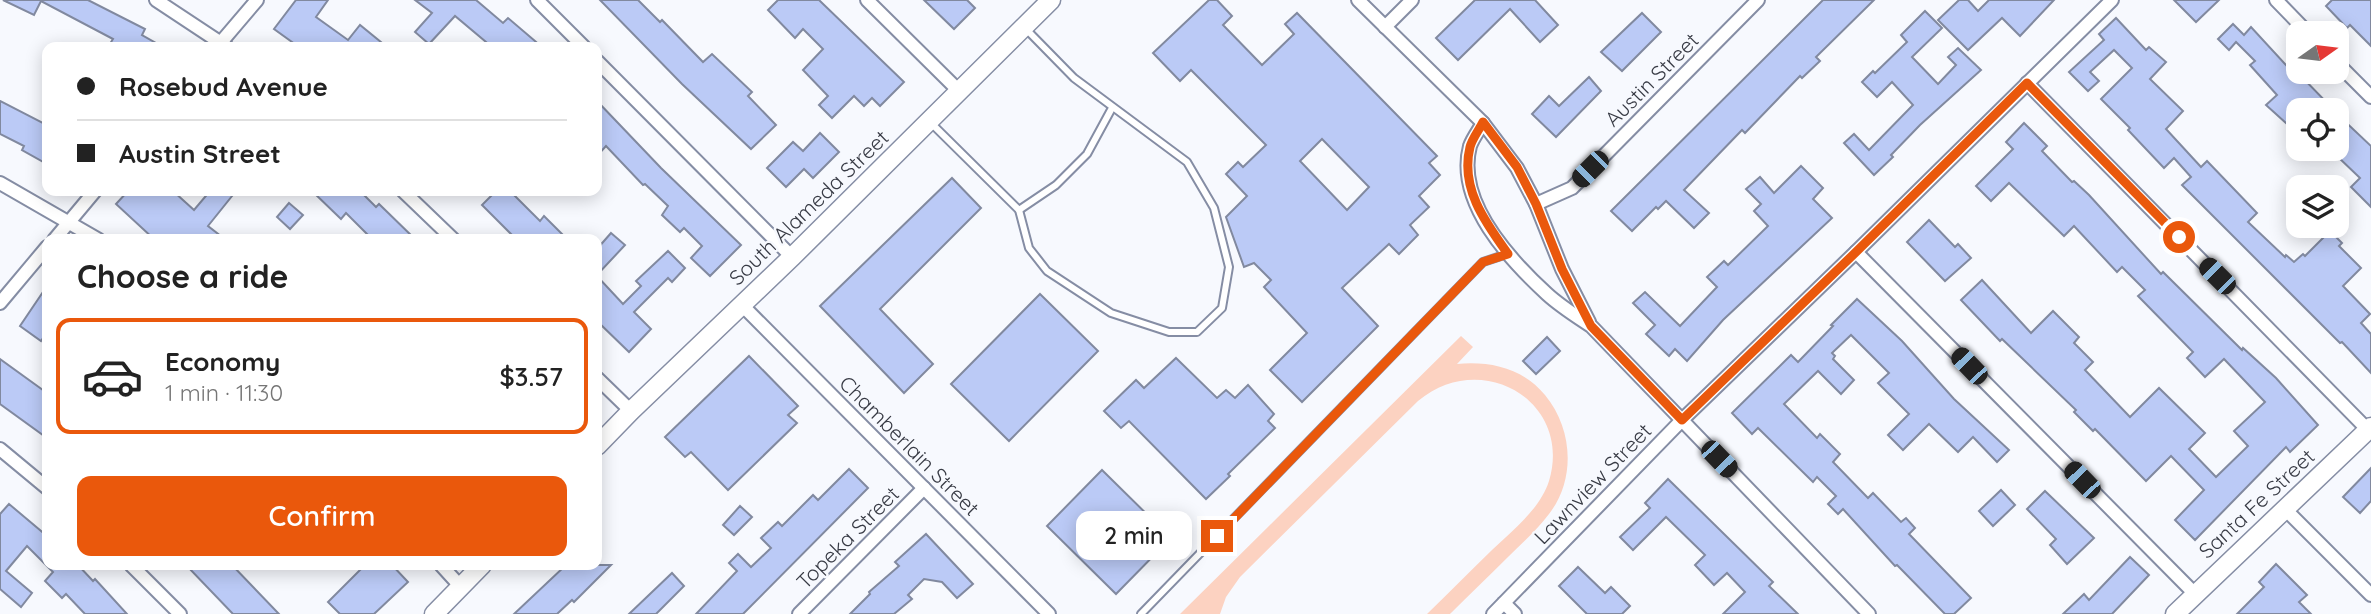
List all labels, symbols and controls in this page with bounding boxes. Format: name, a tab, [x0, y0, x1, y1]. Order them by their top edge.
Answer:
north arrow	[2286, 21, 2348, 84]
map controls	[2286, 21, 2349, 238]
street label: Austin Street	[1599, 27, 1704, 132]
text: Rosebud Avenue	[119, 70, 328, 103]
button: locate	[2286, 98, 2349, 161]
street label: South Alameda Street	[723, 124, 894, 290]
text: Austin Street	[119, 137, 281, 170]
car	[1568, 147, 1613, 191]
button: layers	[2286, 175, 2349, 238]
route start	[2163, 221, 2195, 253]
car	[2195, 254, 2240, 298]
text: Choose a ride	[77, 256, 289, 296]
car	[1947, 344, 1992, 388]
icon: car	[81, 345, 144, 408]
text: Economy	[165, 345, 280, 378]
text: $3.57	[499, 360, 563, 393]
street label: Chamberlain Street	[834, 370, 985, 521]
text: 1 min · 11:30	[165, 378, 283, 407]
street label: Lawnview Street	[1528, 417, 1657, 549]
car	[1697, 437, 1742, 481]
street label: Santa Fe Street	[2193, 443, 2320, 564]
car	[2060, 458, 2105, 502]
button: Confirm	[77, 476, 567, 556]
street label: Topeka Street	[791, 481, 904, 594]
callout: 2 min	[1077, 512, 1192, 560]
route end	[1201, 520, 1233, 552]
text: 2 min	[1104, 521, 1164, 550]

